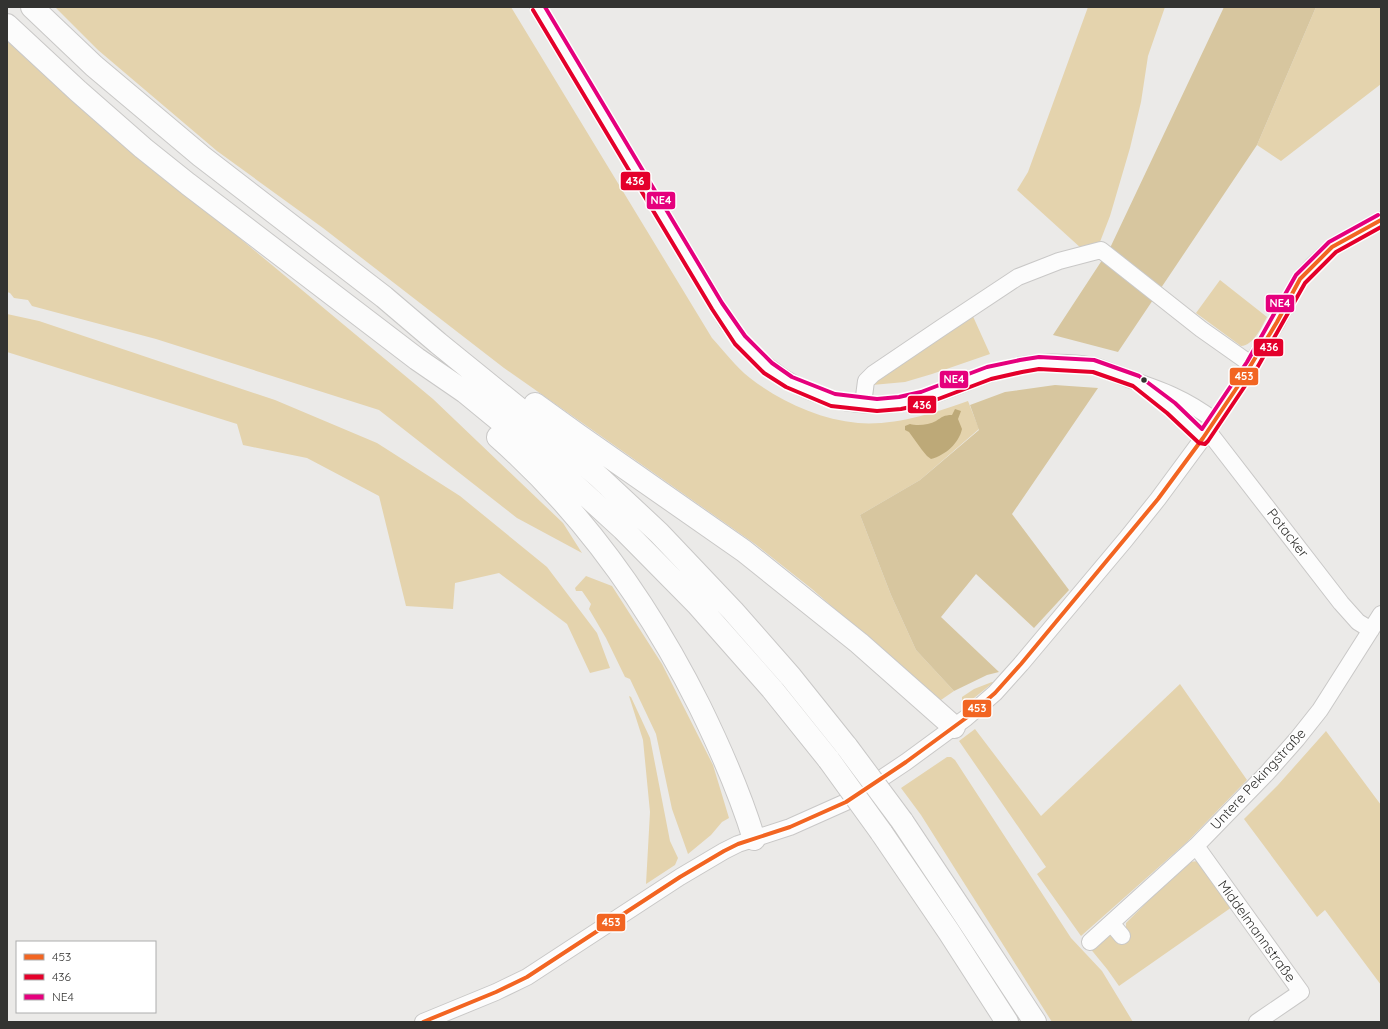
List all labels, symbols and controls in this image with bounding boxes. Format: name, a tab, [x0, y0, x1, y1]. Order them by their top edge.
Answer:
line badge: 436	[620, 171, 651, 191]
text: 436	[626, 174, 644, 188]
line badge: NE4	[646, 191, 676, 210]
text: NE4	[651, 193, 672, 207]
line badge: NE4	[1265, 294, 1295, 313]
text: NE4	[1270, 296, 1291, 310]
line badge: 436	[1253, 338, 1284, 357]
text: 436	[1260, 340, 1278, 354]
line badge: 453	[1229, 367, 1259, 386]
text: 453	[1235, 369, 1253, 383]
line badge: NE4	[939, 370, 969, 389]
text: NE4	[944, 372, 965, 386]
unlabelled marker	[1139, 375, 1149, 385]
line badge: 436	[907, 395, 937, 414]
text: 436	[913, 398, 931, 412]
street label: Potacker	[1263, 505, 1313, 562]
line badge: 453	[962, 699, 992, 718]
text: 453	[968, 701, 986, 715]
street label: Untere Pekingstraße	[1206, 724, 1310, 833]
street label: Middelmannstraße	[1214, 877, 1300, 986]
line badge: 453	[596, 913, 626, 932]
text: 453	[602, 915, 620, 929]
legend	[16, 941, 156, 1013]
text: 453	[52, 949, 71, 964]
text: 436	[52, 969, 72, 984]
text: NE4	[52, 989, 74, 1004]

